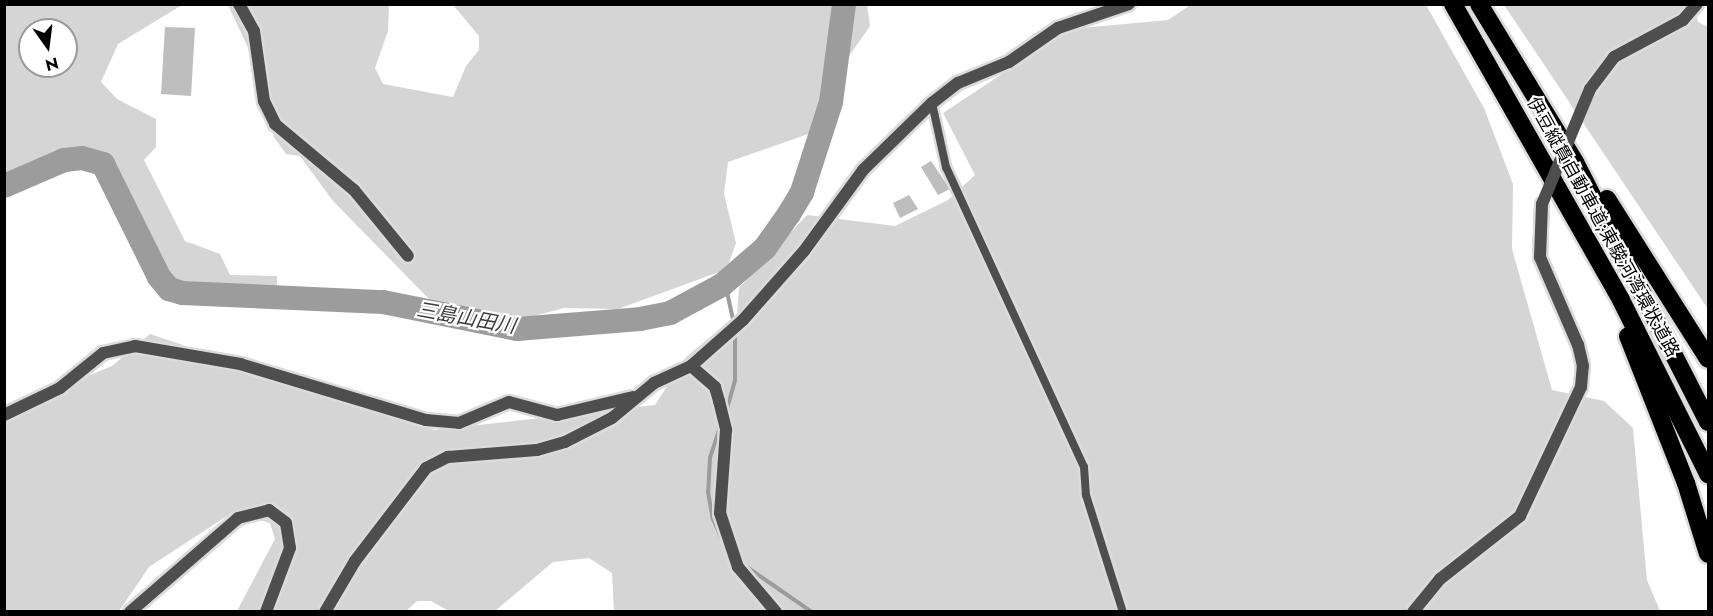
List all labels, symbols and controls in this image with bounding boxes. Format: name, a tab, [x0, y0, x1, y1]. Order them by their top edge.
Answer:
north arrow	[18, 18, 78, 78]
text: N	[43, 51, 61, 77]
street label: 伊豆縦貫自動車道;東駿河湾環状道路	[1522, 93, 1684, 361]
water label: 三島山田川	[415, 297, 517, 339]

